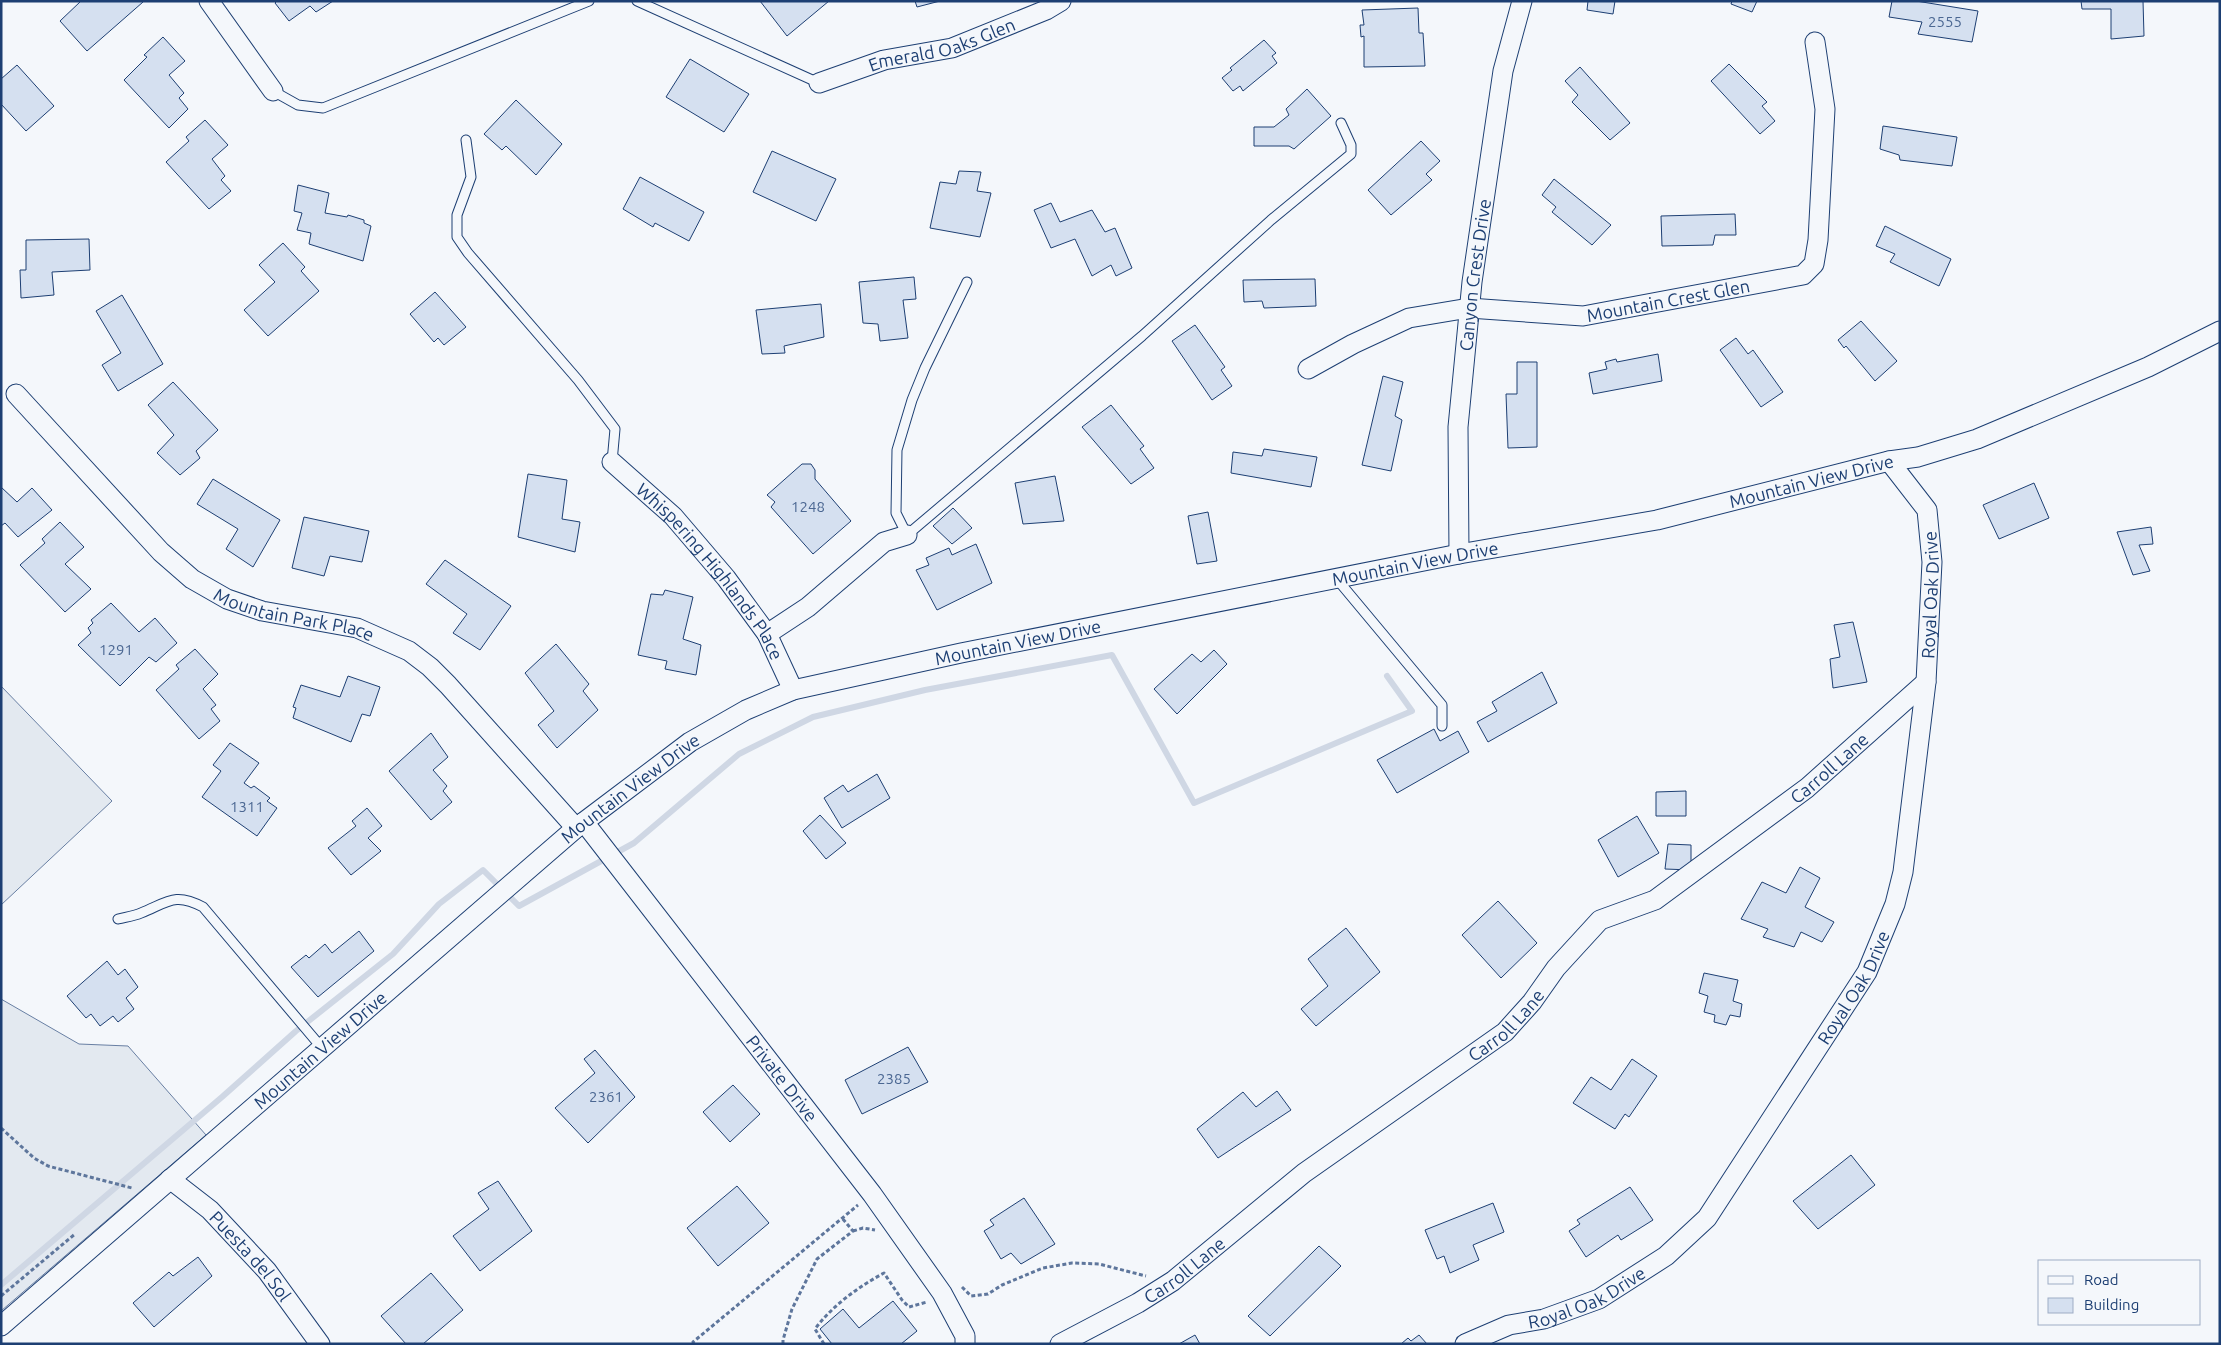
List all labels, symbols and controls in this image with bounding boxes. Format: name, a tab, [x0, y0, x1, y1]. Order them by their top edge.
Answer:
house number: 2555	[1928, 13, 1962, 30]
street label: Emerald Oaks Glen	[866, 14, 1018, 75]
street label: Canyon Crest Drive	[1455, 197, 1494, 352]
street label: Mountain Crest Glen	[1585, 275, 1751, 325]
street label: Mountain View Drive	[1727, 450, 1896, 511]
street label: Whispering Highlands Place	[633, 479, 787, 663]
house number: 1248	[791, 498, 825, 515]
street label: Royal Oak Drive	[1917, 530, 1942, 659]
street label: Mountain View Drive	[1330, 537, 1500, 589]
street label: Mountain Park Place	[211, 584, 378, 644]
street label: Mountain View Drive	[933, 615, 1103, 668]
house number: 1291	[99, 641, 133, 658]
street label: Mountain View Drive	[557, 729, 703, 847]
street label: Carroll Lane	[1786, 729, 1872, 807]
house number: 1311	[230, 798, 264, 815]
street label: Royal Oak Drive	[1813, 928, 1893, 1048]
street label: Carroll Lane	[1464, 985, 1548, 1065]
street label: Mountain View Drive	[250, 987, 390, 1113]
street label: Private Drive	[743, 1031, 822, 1125]
house number: 2385	[877, 1070, 911, 1087]
house number: 2361	[589, 1088, 623, 1105]
street label: Puesta del Sol	[206, 1207, 296, 1305]
street label: Carroll Lane	[1140, 1233, 1229, 1307]
legend	[2038, 1260, 2201, 1325]
street label: Royal Oak Drive	[1526, 1262, 1649, 1332]
text: Road	[2084, 1271, 2119, 1288]
text: Building	[2084, 1296, 2139, 1313]

